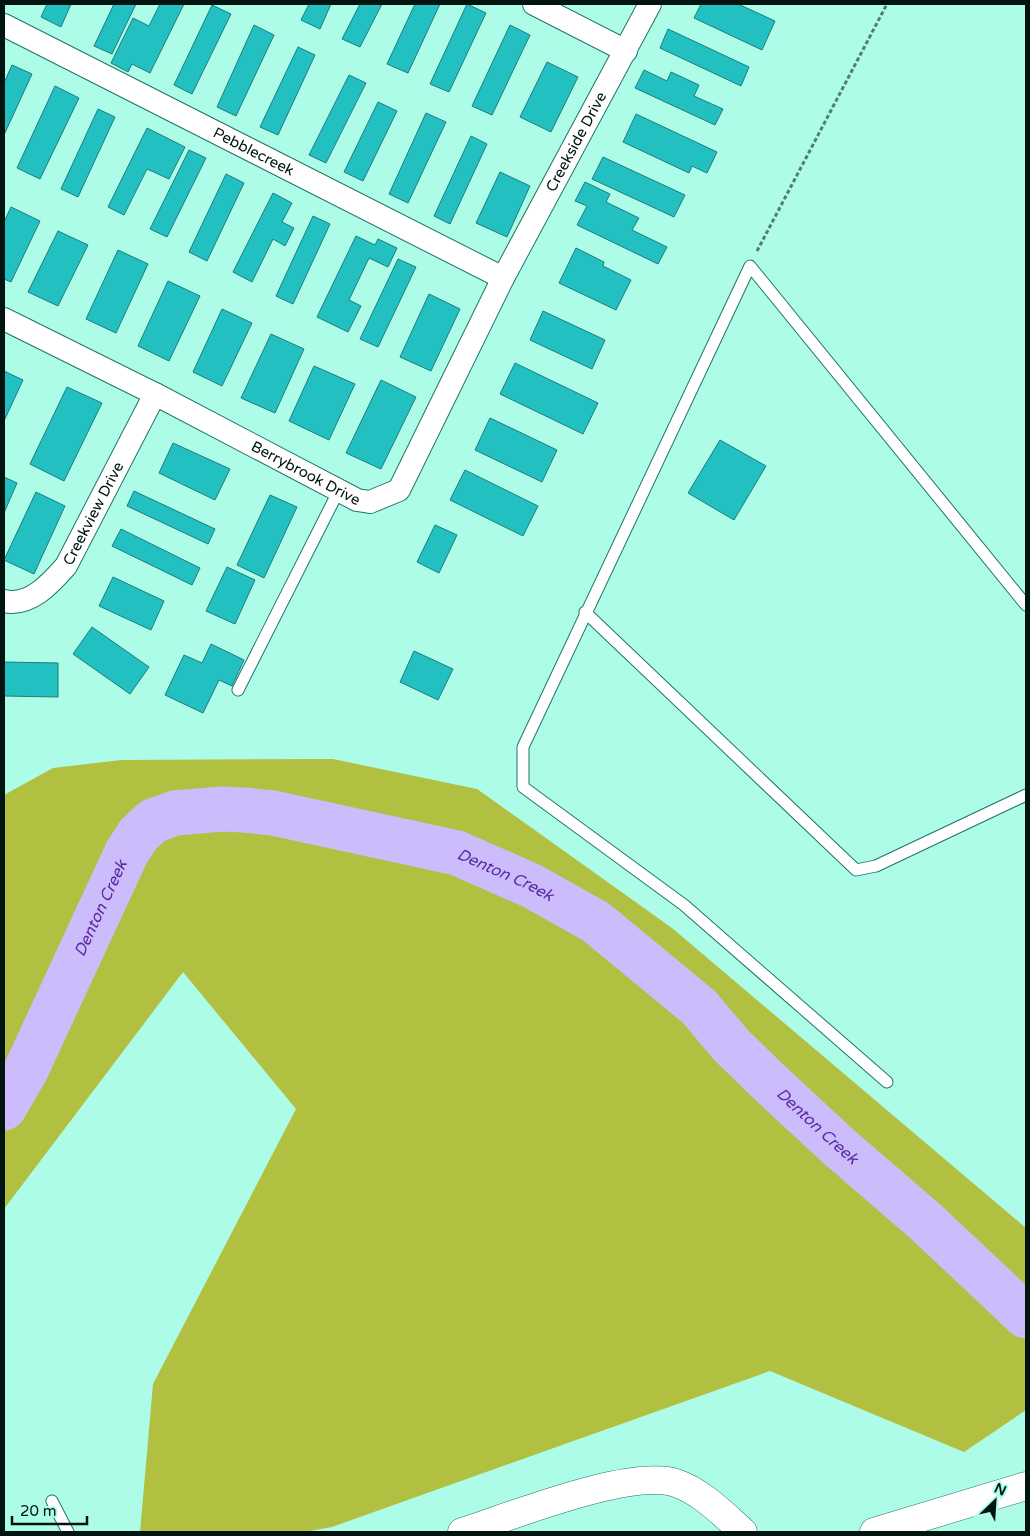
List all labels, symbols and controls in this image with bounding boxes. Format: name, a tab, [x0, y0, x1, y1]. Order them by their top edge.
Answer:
street label: Creekside Drive	[542, 89, 610, 195]
street label: Pebblecreek	[210, 124, 297, 180]
street label: Berrybrook Drive	[248, 437, 364, 509]
street label: Creekview Drive	[59, 459, 127, 568]
water label: Denton Creek	[454, 844, 558, 907]
water label: Denton Creek	[70, 856, 132, 960]
water label: Denton Creek	[772, 1084, 863, 1170]
north arrow	[970, 1476, 1020, 1526]
text: N	[992, 1480, 1009, 1500]
scale bar	[12, 1494, 88, 1526]
text: 20 m	[20, 1502, 57, 1520]

